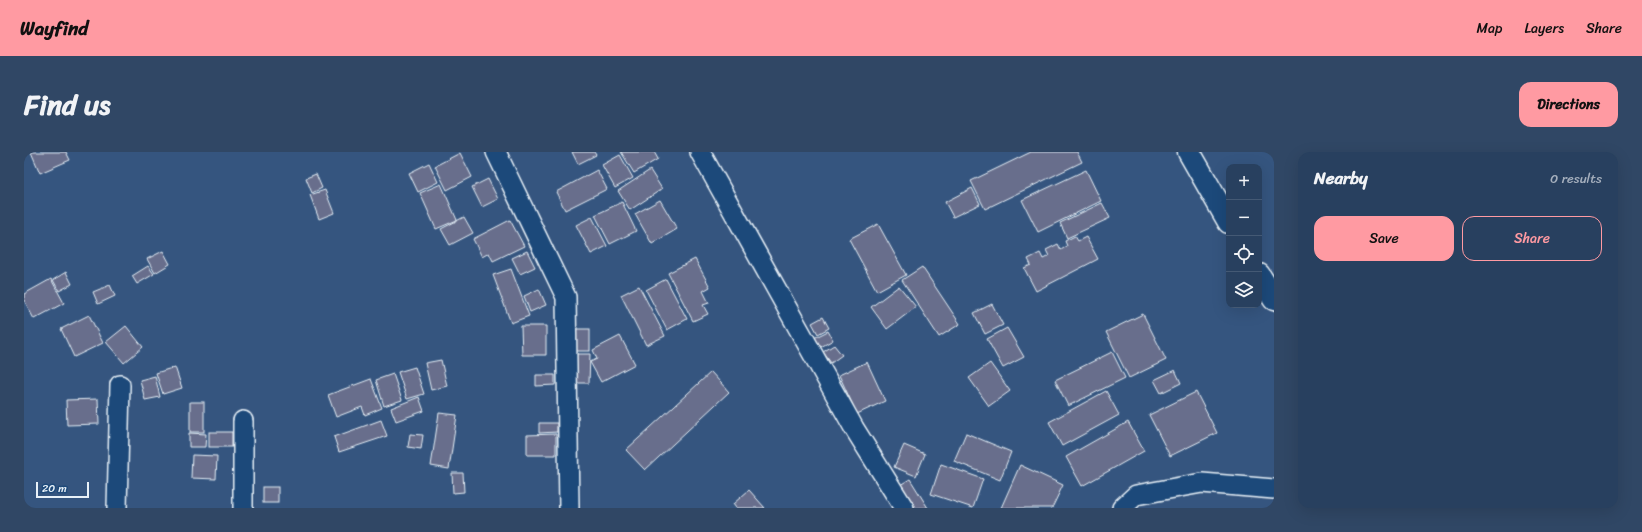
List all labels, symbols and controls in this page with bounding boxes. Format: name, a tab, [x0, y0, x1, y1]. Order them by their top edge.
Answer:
text: Wayfind	[20, 12, 88, 45]
text: Map	[1477, 16, 1502, 41]
text: Layers	[1524, 16, 1564, 41]
text: Share	[1586, 16, 1622, 41]
text: Find us	[24, 80, 111, 129]
button: Directions	[1519, 82, 1618, 127]
text: Nearby	[1314, 163, 1368, 193]
map controls	[1226, 164, 1262, 308]
button: +	[1226, 164, 1262, 200]
text: 0 results	[1550, 167, 1602, 190]
button: −	[1226, 200, 1262, 236]
button: Save	[1314, 216, 1454, 261]
button: Share	[1462, 216, 1602, 261]
button: locate	[1226, 236, 1262, 272]
button: layers	[1226, 272, 1262, 308]
text: 20 m	[42, 479, 67, 498]
scale bar	[36, 480, 89, 499]

